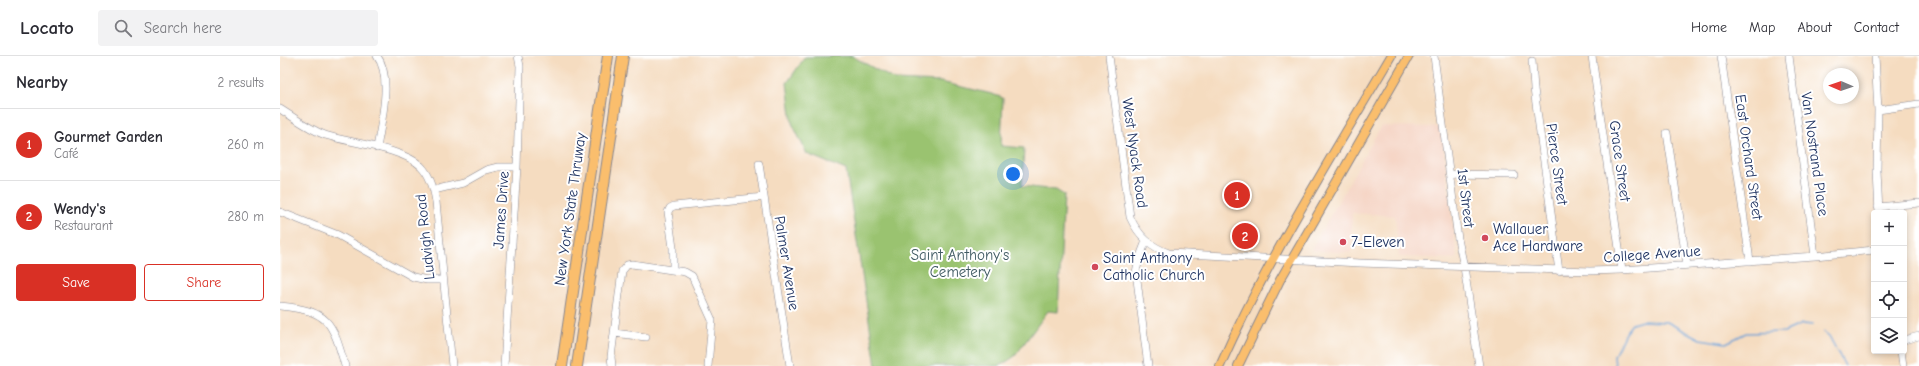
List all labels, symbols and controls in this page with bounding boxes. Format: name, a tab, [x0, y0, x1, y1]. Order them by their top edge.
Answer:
search box	[98, 10, 378, 46]
text: Locato	[20, 17, 74, 39]
icon: search	[112, 17, 134, 39]
text: Search here	[144, 19, 222, 37]
text: Home	[1691, 19, 1727, 36]
text: Map	[1749, 19, 1775, 36]
text: About	[1797, 19, 1832, 36]
text: Contact	[1854, 19, 1899, 36]
north arrow	[1823, 68, 1859, 104]
text: Nearby	[16, 73, 67, 92]
text: 2 results	[217, 75, 264, 90]
street label: Van Nostrand Place	[1797, 91, 1833, 218]
street label: East Orchard Street	[1731, 93, 1767, 222]
street label: West Nyack Road	[1118, 97, 1152, 209]
street label: Grace Street	[1605, 119, 1635, 203]
street label: Pierce Street	[1542, 122, 1572, 207]
text: Gourmet Garden	[54, 128, 163, 146]
street label: New York State Thruway	[550, 131, 590, 287]
text: 1	[26, 137, 32, 152]
text: 260 m	[227, 137, 264, 152]
text: Café	[54, 146, 78, 161]
your location	[1003, 164, 1023, 184]
street label: 1st Street	[1453, 168, 1479, 229]
street label: James Drive	[489, 170, 513, 250]
pin: 1	[1224, 180, 1250, 210]
street label: Ludvigh Road	[412, 193, 438, 281]
text: Wendy's	[54, 200, 106, 218]
text: 2	[26, 209, 32, 224]
text: 280 m	[227, 209, 264, 224]
map controls	[1871, 210, 1907, 354]
button: +	[1871, 210, 1907, 246]
street label: Palmer Avenue	[771, 214, 803, 312]
text: Restaurant	[54, 218, 113, 233]
place label: Wallauer Ace Hardware	[1493, 220, 1584, 255]
pin: 2	[1232, 221, 1258, 251]
place label: 7-Eleven	[1351, 233, 1405, 251]
marker: Wallauer Ace Hardware	[1480, 233, 1490, 243]
marker: 7-Eleven	[1338, 237, 1348, 247]
street label: College Avenue	[1603, 242, 1702, 266]
park label: Saint Anthony's Cemetery	[911, 246, 1009, 281]
button: −	[1871, 246, 1907, 282]
place label: Saint Anthony Catholic Church	[1103, 249, 1205, 284]
marker: Saint Anthony Catholic Church	[1090, 262, 1100, 272]
button: Save	[16, 264, 136, 301]
button: Share	[144, 264, 264, 301]
button: locate	[1871, 282, 1907, 318]
button: layers	[1871, 318, 1907, 354]

